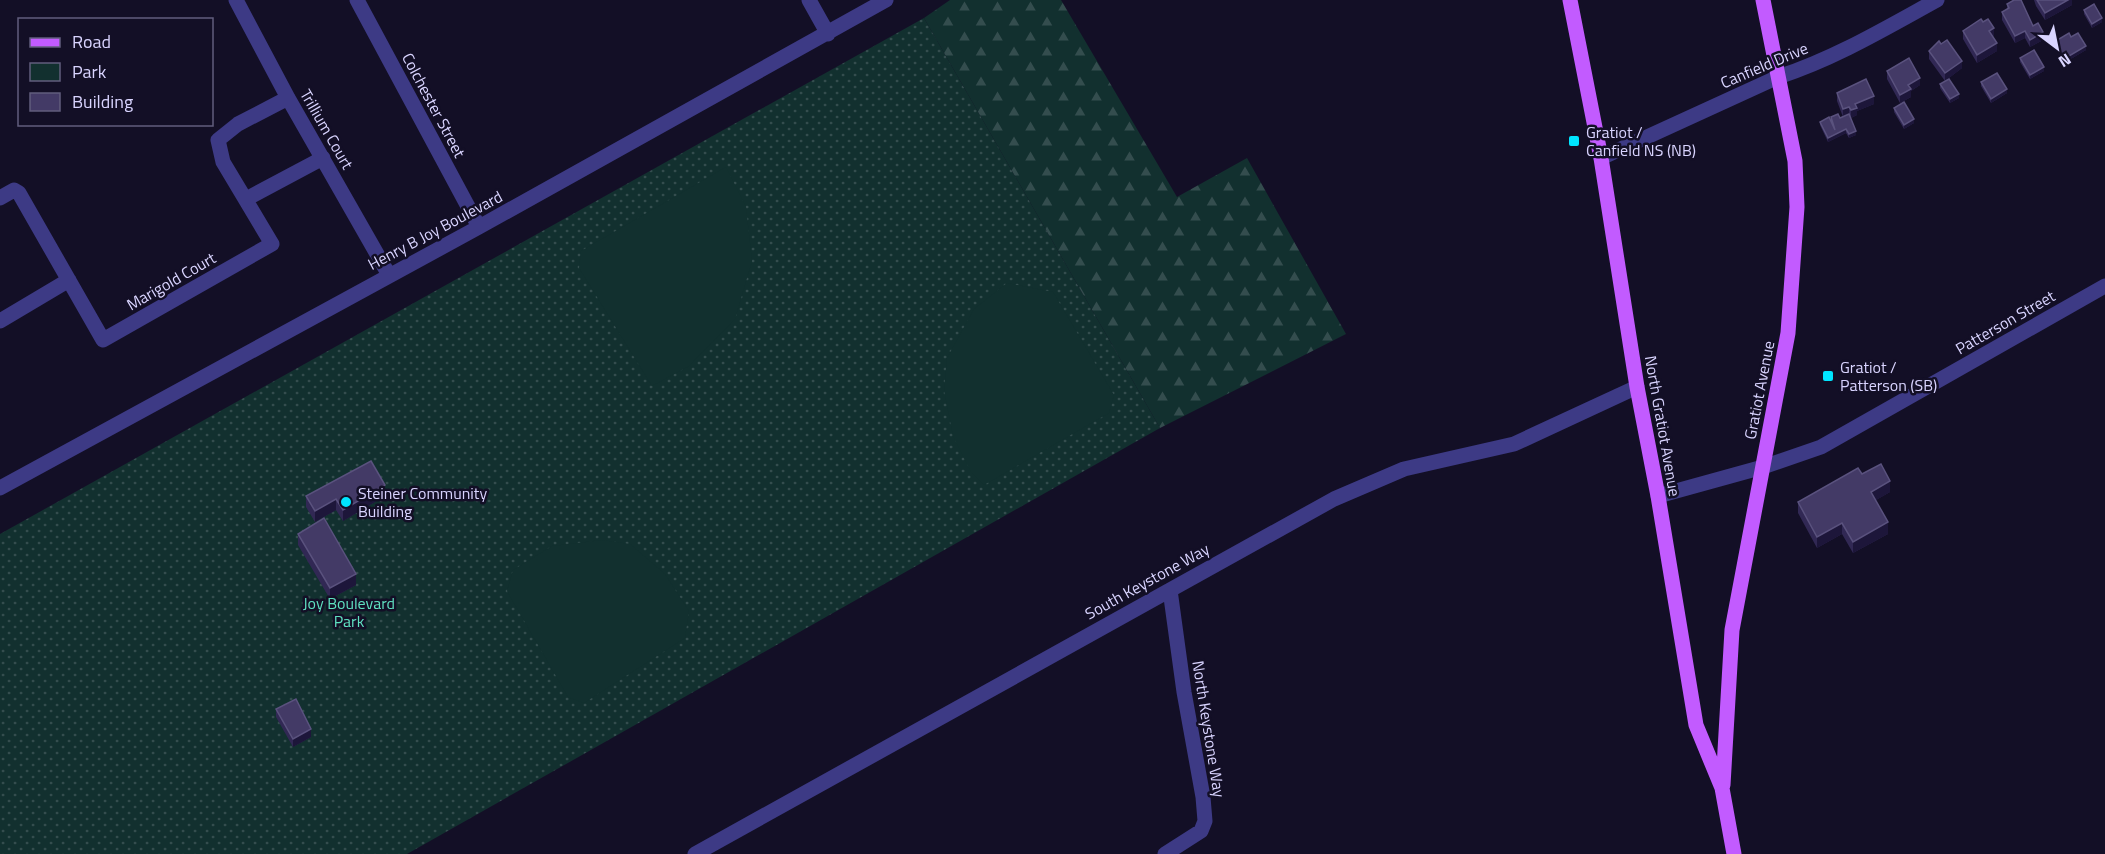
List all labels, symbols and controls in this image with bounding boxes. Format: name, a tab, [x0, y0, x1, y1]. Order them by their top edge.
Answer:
legend	[18, 18, 213, 126]
north arrow	[2027, 18, 2087, 78]
text: Road	[72, 28, 111, 55]
street label: Canfield Drive	[1717, 36, 1811, 94]
street label: Colchester Street	[396, 48, 472, 162]
text: N	[2054, 48, 2076, 74]
text: Park	[72, 58, 107, 85]
street label: Trillium Court	[294, 84, 360, 174]
text: Building	[72, 88, 133, 115]
place label: Gratiot / Canfield NS (NB)	[1586, 120, 1696, 162]
marker: Gratiot / Canfield NS (NB)	[1567, 134, 1581, 148]
street label: Henry B Joy Boulevard	[363, 184, 507, 276]
street label: Marigold Court	[122, 246, 220, 316]
street label: Patterson Street	[1951, 284, 2060, 360]
street label: Gratiot Avenue	[1738, 339, 1780, 441]
street label: North Gratiot Avenue	[1639, 354, 1687, 498]
place label: Gratiot / Patterson (SB)	[1840, 355, 1937, 397]
marker: Gratiot / Patterson (SB)	[1821, 369, 1835, 383]
place label: Steiner Community Building	[358, 481, 487, 523]
marker: Steiner Community Building	[339, 495, 353, 509]
street label: South Keystone Way	[1080, 537, 1214, 625]
park label: Joy Boulevard Park	[303, 591, 395, 633]
street label: North Keystone Way	[1186, 659, 1232, 799]

